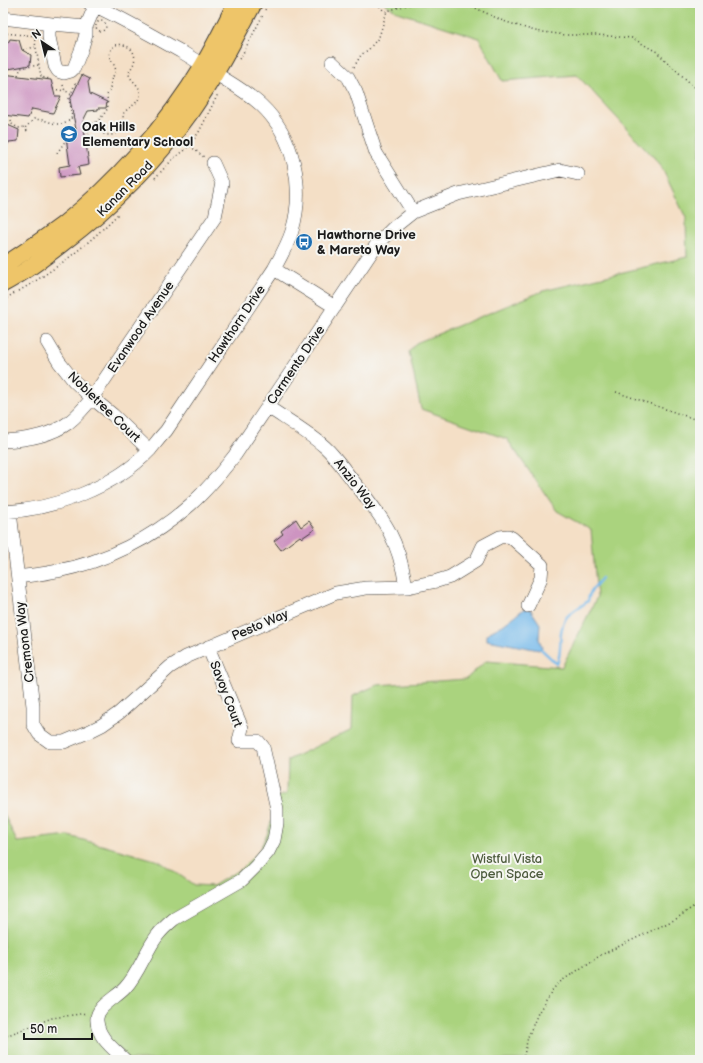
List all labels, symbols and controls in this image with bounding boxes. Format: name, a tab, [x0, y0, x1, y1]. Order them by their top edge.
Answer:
north arrow	[22, 22, 62, 62]
text: N	[29, 27, 44, 42]
place label: Oak Hills Elementary School	[82, 119, 193, 150]
school or university icon: Oak Hills Elementary School	[59, 124, 79, 144]
street label: Kanan Road	[94, 158, 156, 220]
place label: Hawthorne Drive & Mareto Way	[317, 227, 416, 258]
bus stop icon: Hawthorne Drive & Mareto Way	[294, 232, 314, 252]
street label: Evanwood Avenue	[104, 278, 178, 376]
street label: Hawthorn Drive	[205, 282, 269, 366]
street label: Carmento Drive	[264, 322, 329, 408]
street label: Nobletree Court	[64, 368, 144, 446]
street label: Anzio Way	[330, 456, 380, 512]
street label: Cremona Way	[12, 600, 38, 683]
street label: Pesto Way	[229, 606, 291, 644]
street label: Savoy Court	[206, 659, 246, 729]
park label: Wistful Vista Open Space	[470, 851, 544, 882]
scale bar	[24, 1015, 92, 1041]
text: 50 m	[30, 1022, 57, 1037]

